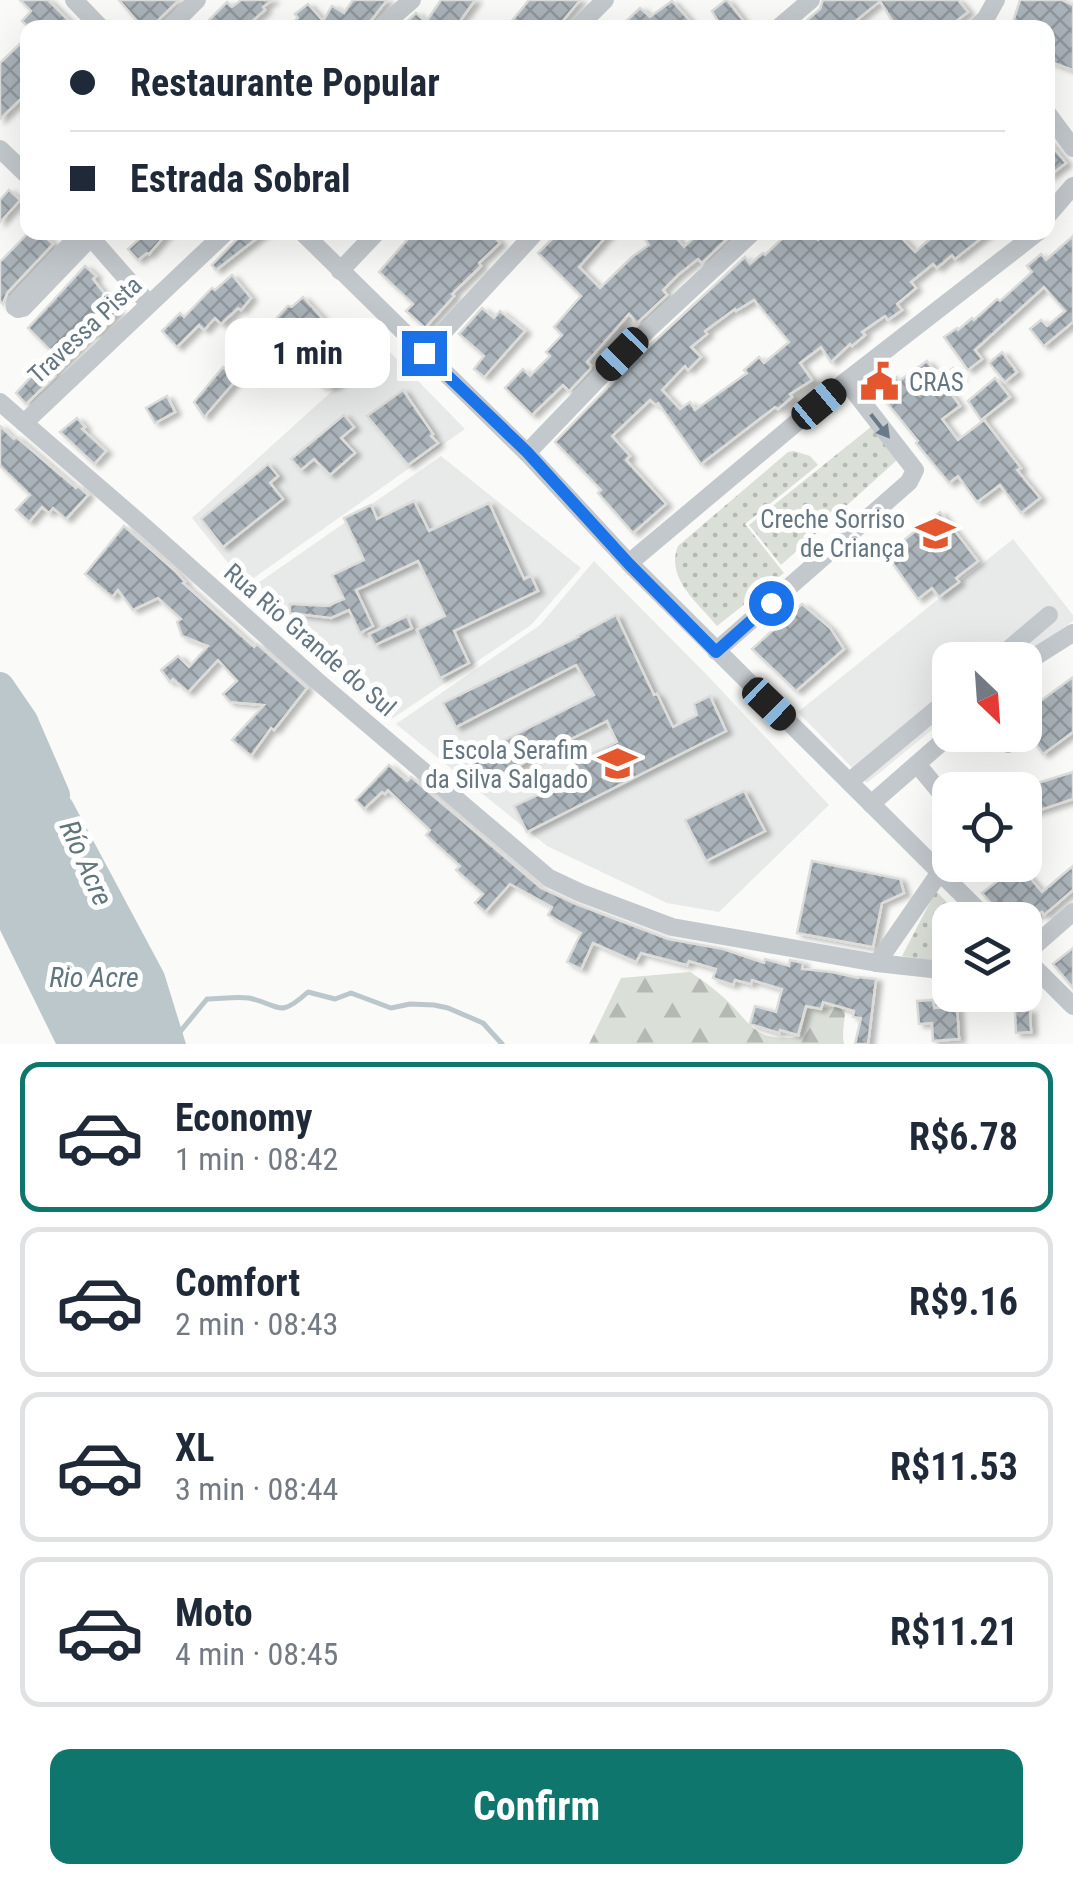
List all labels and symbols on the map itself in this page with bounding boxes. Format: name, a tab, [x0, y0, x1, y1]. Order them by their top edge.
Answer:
street label: Travessa Pista	[22, 270, 148, 390]
callout: 1 min	[224, 318, 389, 388]
car	[590, 322, 654, 386]
route end	[402, 331, 447, 376]
public building icon: CRAS	[858, 361, 900, 403]
place label: CRAS	[909, 368, 964, 397]
car	[786, 373, 852, 435]
one-way arrow	[870, 413, 890, 439]
place label: Creche Sorriso de Criança	[760, 505, 905, 563]
school or university icon: Creche Sorriso de Criança	[914, 512, 956, 554]
street label: Rua Rio Grande do Sul	[218, 558, 402, 722]
route start	[749, 581, 794, 626]
north arrow	[932, 642, 1042, 752]
car	[737, 672, 801, 736]
place label: Escola Serafim da Silva Salgado	[425, 736, 588, 794]
school or university icon: Escola Serafim da Silva Salgado	[597, 743, 639, 785]
water label: Río Acre	[53, 815, 119, 911]
water label: Rio Acre	[49, 961, 139, 994]

